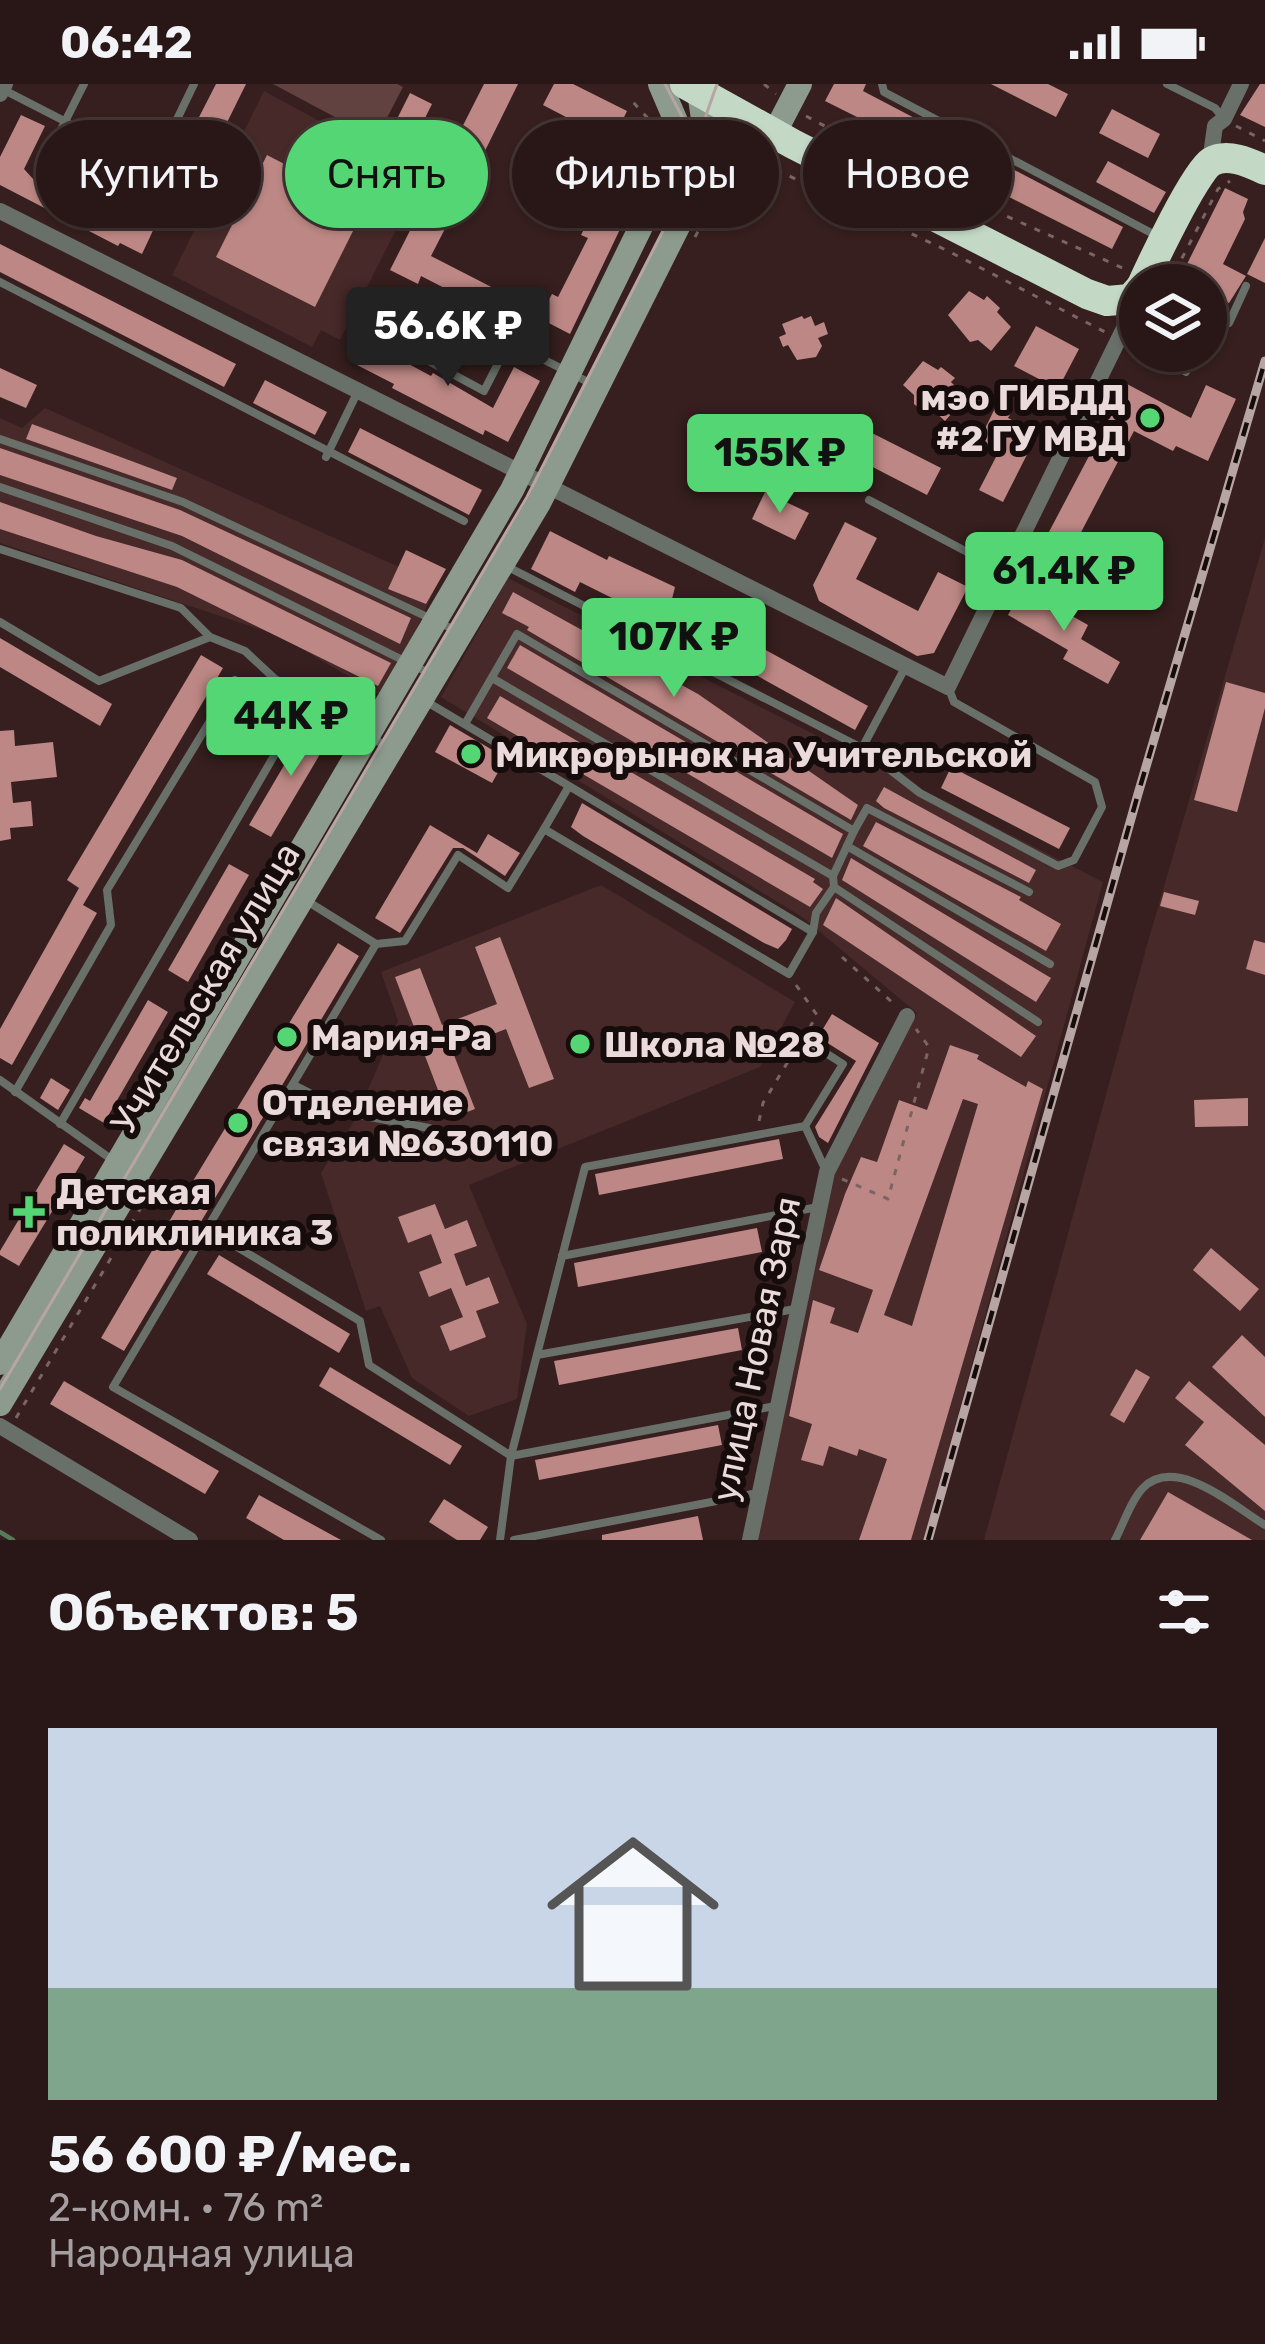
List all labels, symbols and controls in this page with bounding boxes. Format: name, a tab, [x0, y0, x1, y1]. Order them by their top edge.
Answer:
text: 06:42	[60, 16, 193, 69]
chip: Купить	[36, 120, 261, 228]
chip: Снять	[285, 120, 488, 228]
chip: Фильтры	[512, 120, 779, 228]
chip: Новое	[803, 120, 1012, 228]
map controls	[1119, 264, 1227, 372]
button: layers	[1119, 264, 1227, 372]
pin: 56.6K ₽	[337, 287, 559, 389]
text: 56.6K ₽	[374, 303, 522, 349]
place label: мэо ГИБДД #2 ГУ МВД	[921, 376, 1126, 460]
marker: мэо ГИБДД #2 ГУ МВД	[1137, 405, 1163, 431]
pin: 155K ₽	[682, 414, 878, 516]
text: 155K ₽	[714, 430, 846, 476]
pin: 61.4K ₽	[953, 532, 1175, 634]
text: 61.4K ₽	[992, 548, 1136, 594]
pin: 107K ₽	[576, 598, 772, 700]
text: 107K ₽	[609, 614, 739, 660]
pin: 44K ₽	[207, 677, 375, 779]
text: 44K ₽	[233, 693, 349, 739]
place label: Микрорынок на Учительской	[495, 733, 1032, 776]
marker: Микрорынок на Учительской	[458, 741, 484, 767]
street label: Учительская улица	[101, 835, 309, 1141]
place label: Мария-Ра	[311, 1016, 492, 1059]
place label: Школа №28	[604, 1023, 825, 1066]
marker: Мария-Ра	[274, 1024, 300, 1050]
marker: Школа №28	[567, 1031, 593, 1057]
place label: Отделение связи №630110	[262, 1081, 553, 1165]
marker: Отделение связи №630110	[225, 1110, 251, 1136]
place label: Детская поликлиника 3	[56, 1170, 334, 1254]
street label: улица Новая Заря	[703, 1193, 809, 1505]
marker: Детская поликлиника 3	[13, 1196, 45, 1228]
icon: filters	[1151, 1579, 1217, 1645]
text: Объектов: 5	[48, 1582, 359, 1643]
icon: home	[525, 1806, 741, 2022]
text: 56 600 ₽/мес.	[48, 2124, 412, 2185]
text: 2-комн. · 76 m²	[48, 2185, 323, 2231]
text: Народная улица	[48, 2231, 355, 2277]

